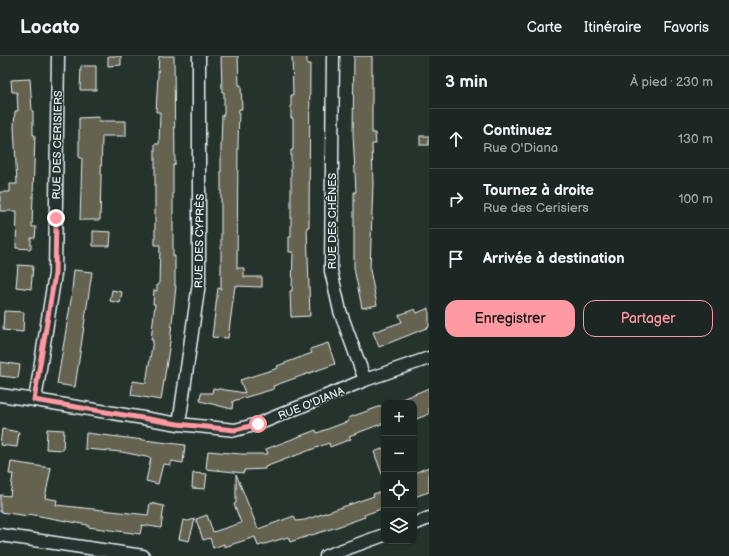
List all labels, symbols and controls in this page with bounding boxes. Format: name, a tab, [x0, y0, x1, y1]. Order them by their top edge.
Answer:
text: Locato	[20, 16, 80, 39]
text: Carte	[527, 19, 562, 36]
text: Itinéraire	[584, 19, 641, 36]
text: Favoris	[663, 19, 709, 36]
text: 3 min	[445, 72, 488, 92]
text: À pied · 230 m	[630, 74, 713, 90]
street label: RUE DES CERISIERS	[50, 90, 65, 200]
text: Continuez	[483, 121, 552, 140]
icon: ahead	[445, 128, 467, 150]
text: 130 m	[678, 131, 713, 147]
text: Rue O'Diana	[483, 140, 558, 156]
street label: RUE DES CHÊNES	[325, 172, 339, 269]
text: Tournez à droite	[483, 181, 594, 200]
icon: right	[445, 188, 467, 210]
text: 100 m	[678, 191, 713, 207]
street label: RUE DES CYPRÈS	[191, 193, 207, 288]
text: Rue des Cerisiers	[483, 200, 589, 216]
route end	[47, 209, 65, 227]
icon: arrive	[445, 248, 467, 270]
text: Arrivée à destination	[483, 249, 625, 268]
button: Enregistrer	[445, 300, 575, 337]
button: Partager	[583, 300, 713, 337]
street label: RUE O'DIANA	[276, 384, 346, 423]
map controls	[381, 400, 417, 544]
button: +	[381, 400, 417, 436]
route start	[249, 415, 267, 433]
button: −	[381, 436, 417, 472]
button: locate	[381, 472, 417, 508]
button: layers	[381, 508, 417, 544]

